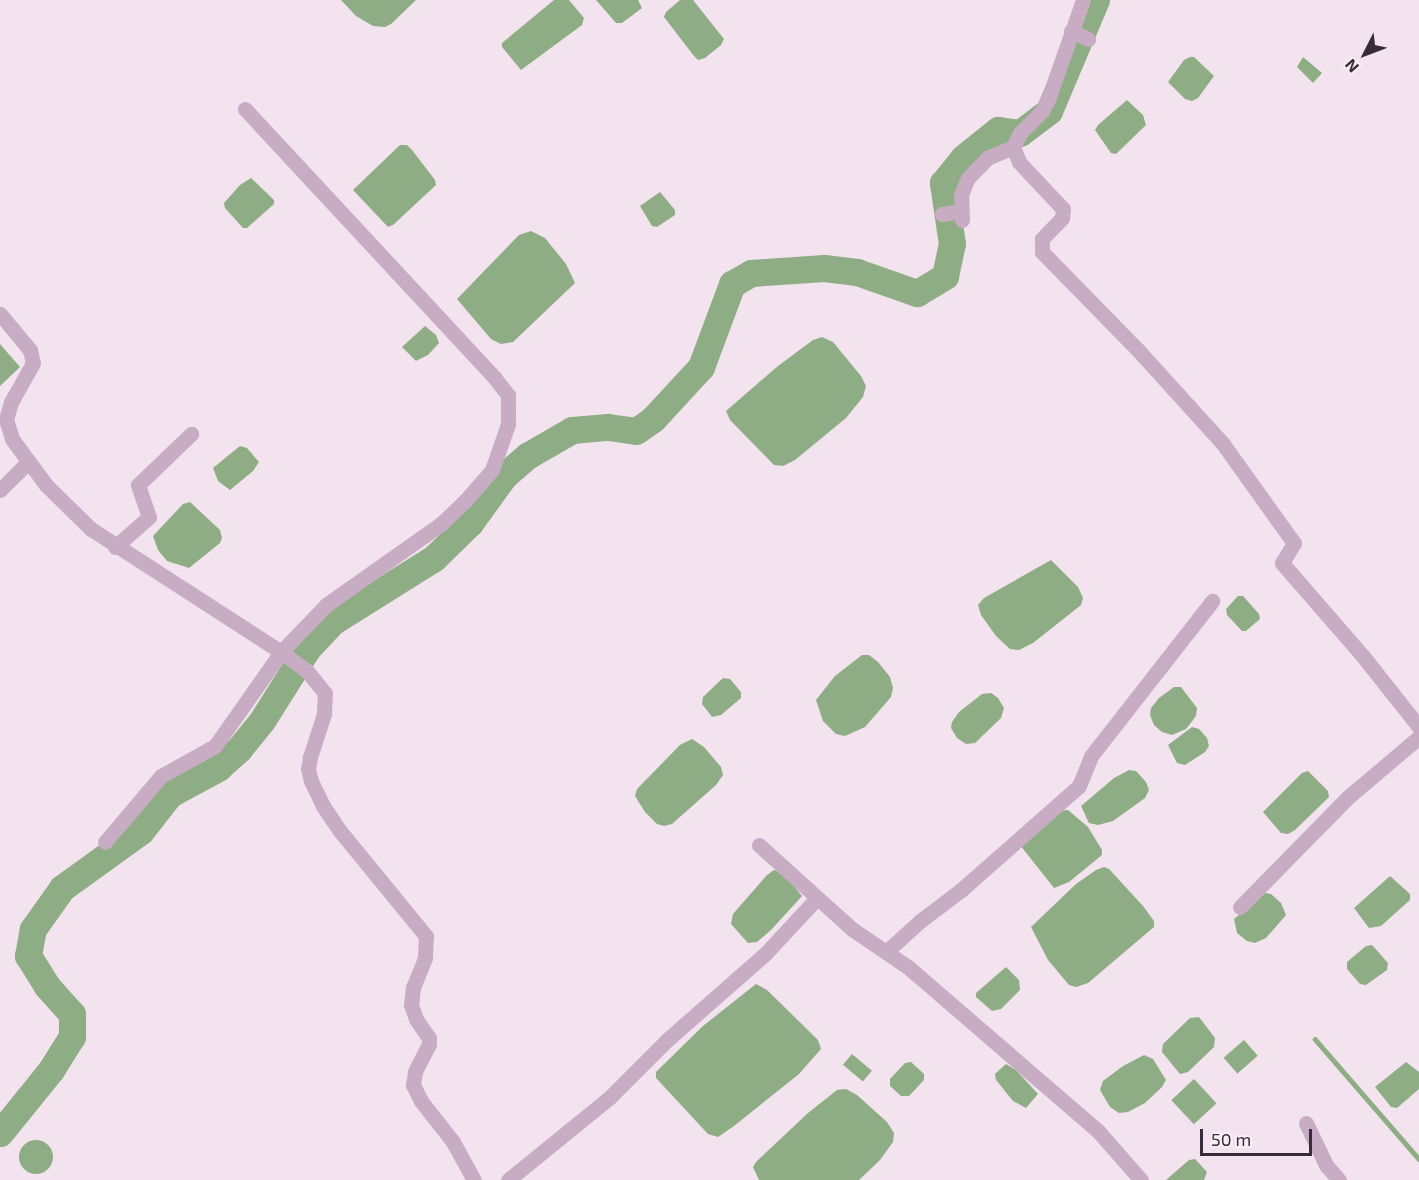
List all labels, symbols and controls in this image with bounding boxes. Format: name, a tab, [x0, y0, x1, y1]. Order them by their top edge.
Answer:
north arrow	[1335, 24, 1395, 84]
text: N	[1340, 56, 1362, 77]
scale bar	[1203, 1117, 1316, 1155]
text: 50 m	[1211, 1128, 1251, 1150]

